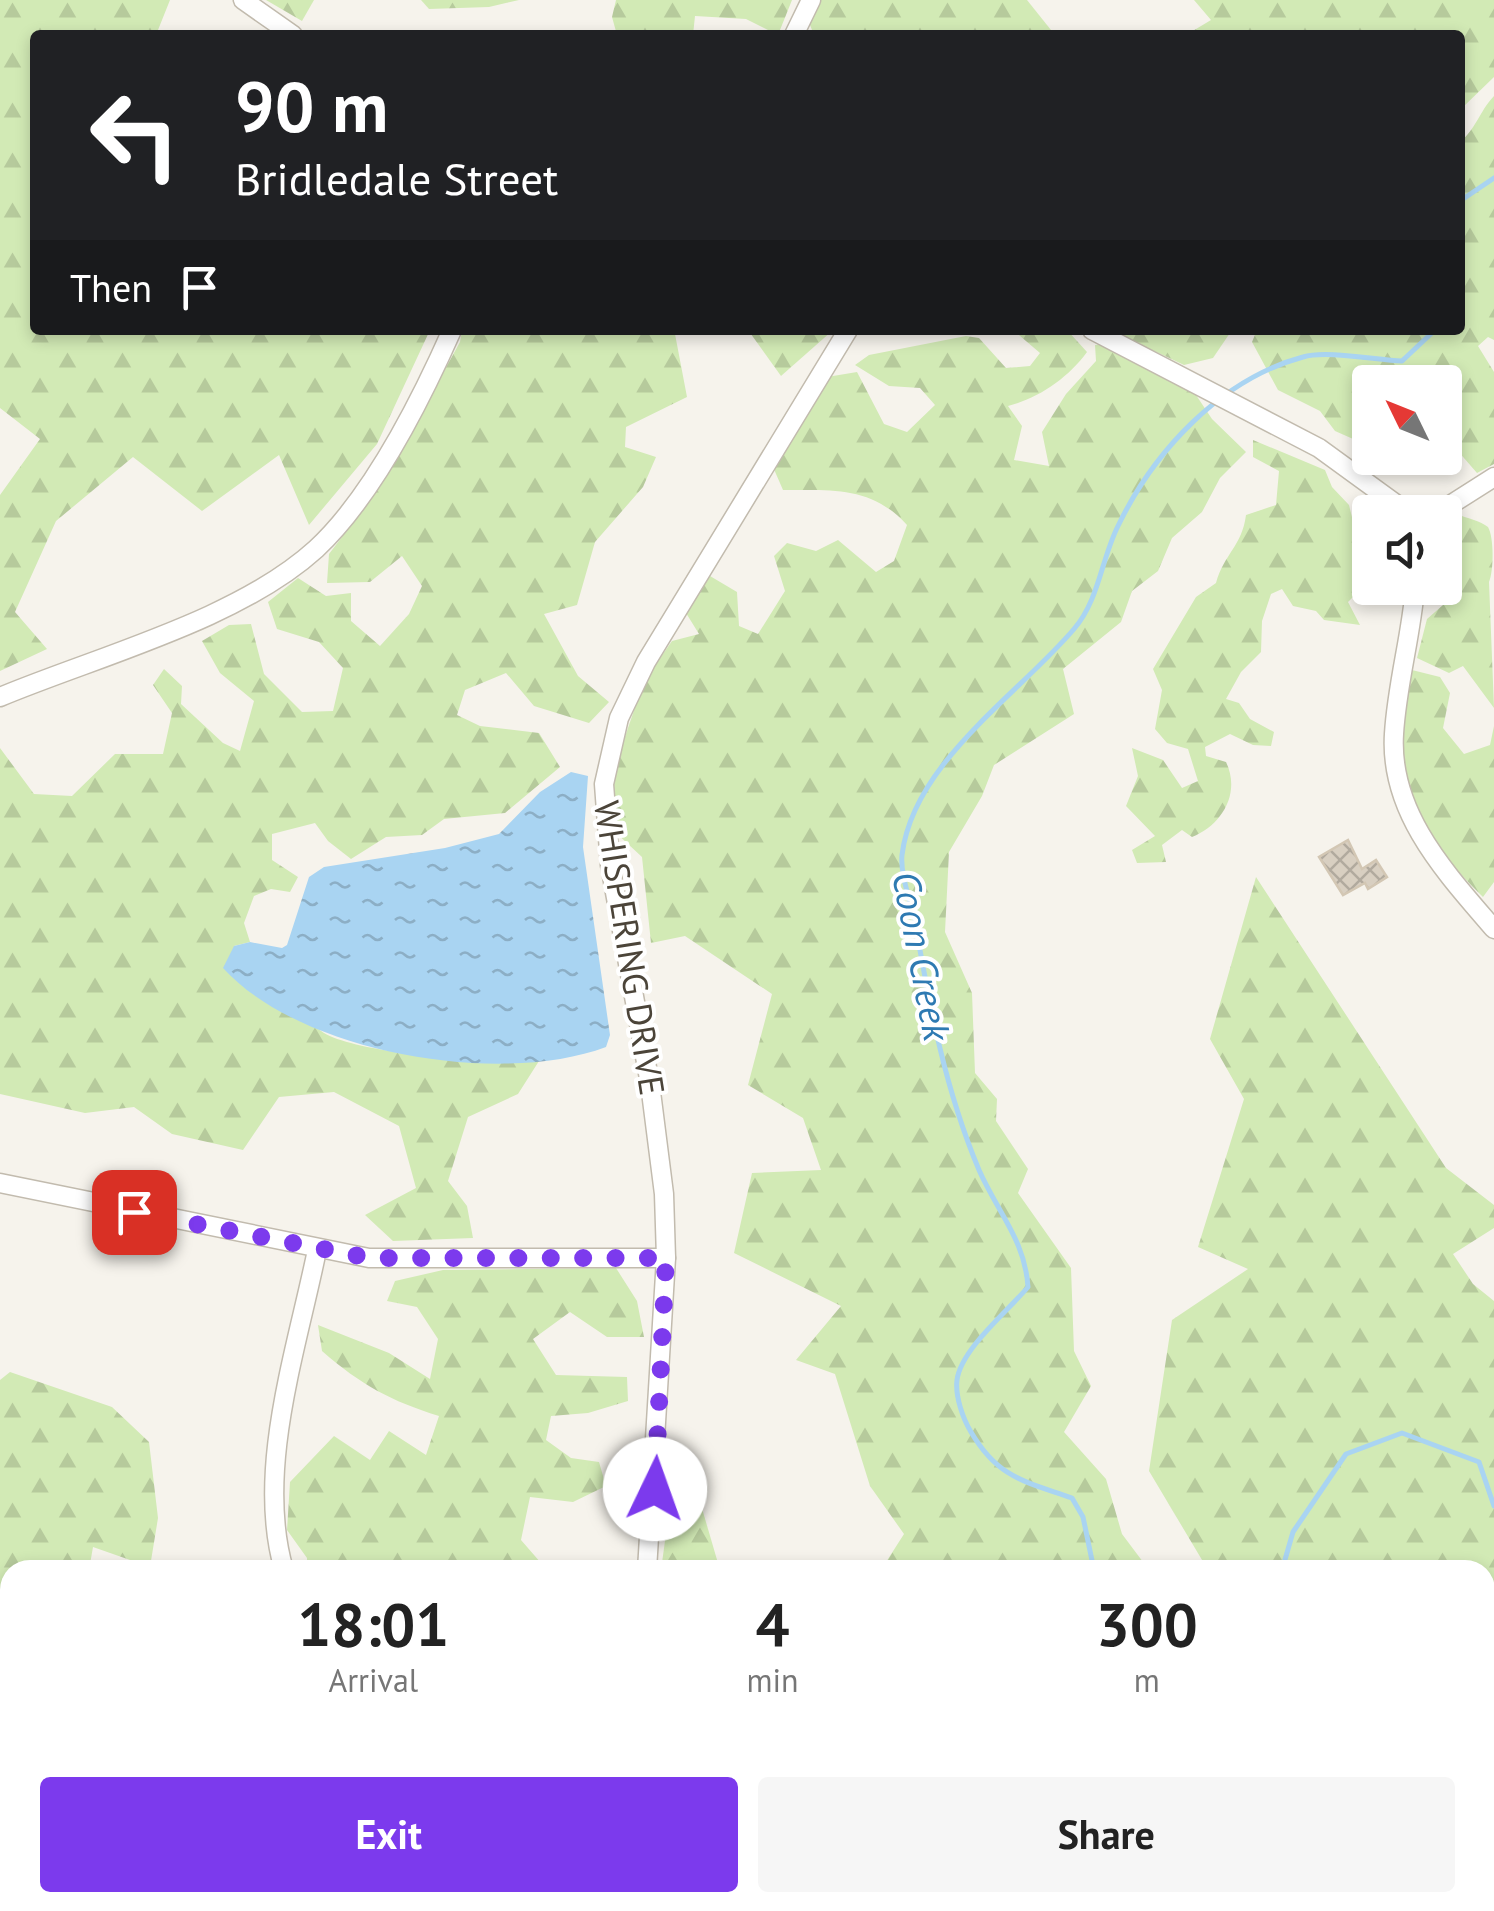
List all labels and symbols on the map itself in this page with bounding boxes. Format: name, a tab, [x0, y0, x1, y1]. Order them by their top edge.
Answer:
north arrow	[1352, 365, 1462, 475]
street label: WHISPERING DRIVE	[584, 797, 676, 1098]
water label: Coon Creek	[882, 867, 963, 1046]
pin	[92, 1170, 177, 1255]
position arrow	[603, 1437, 707, 1541]

